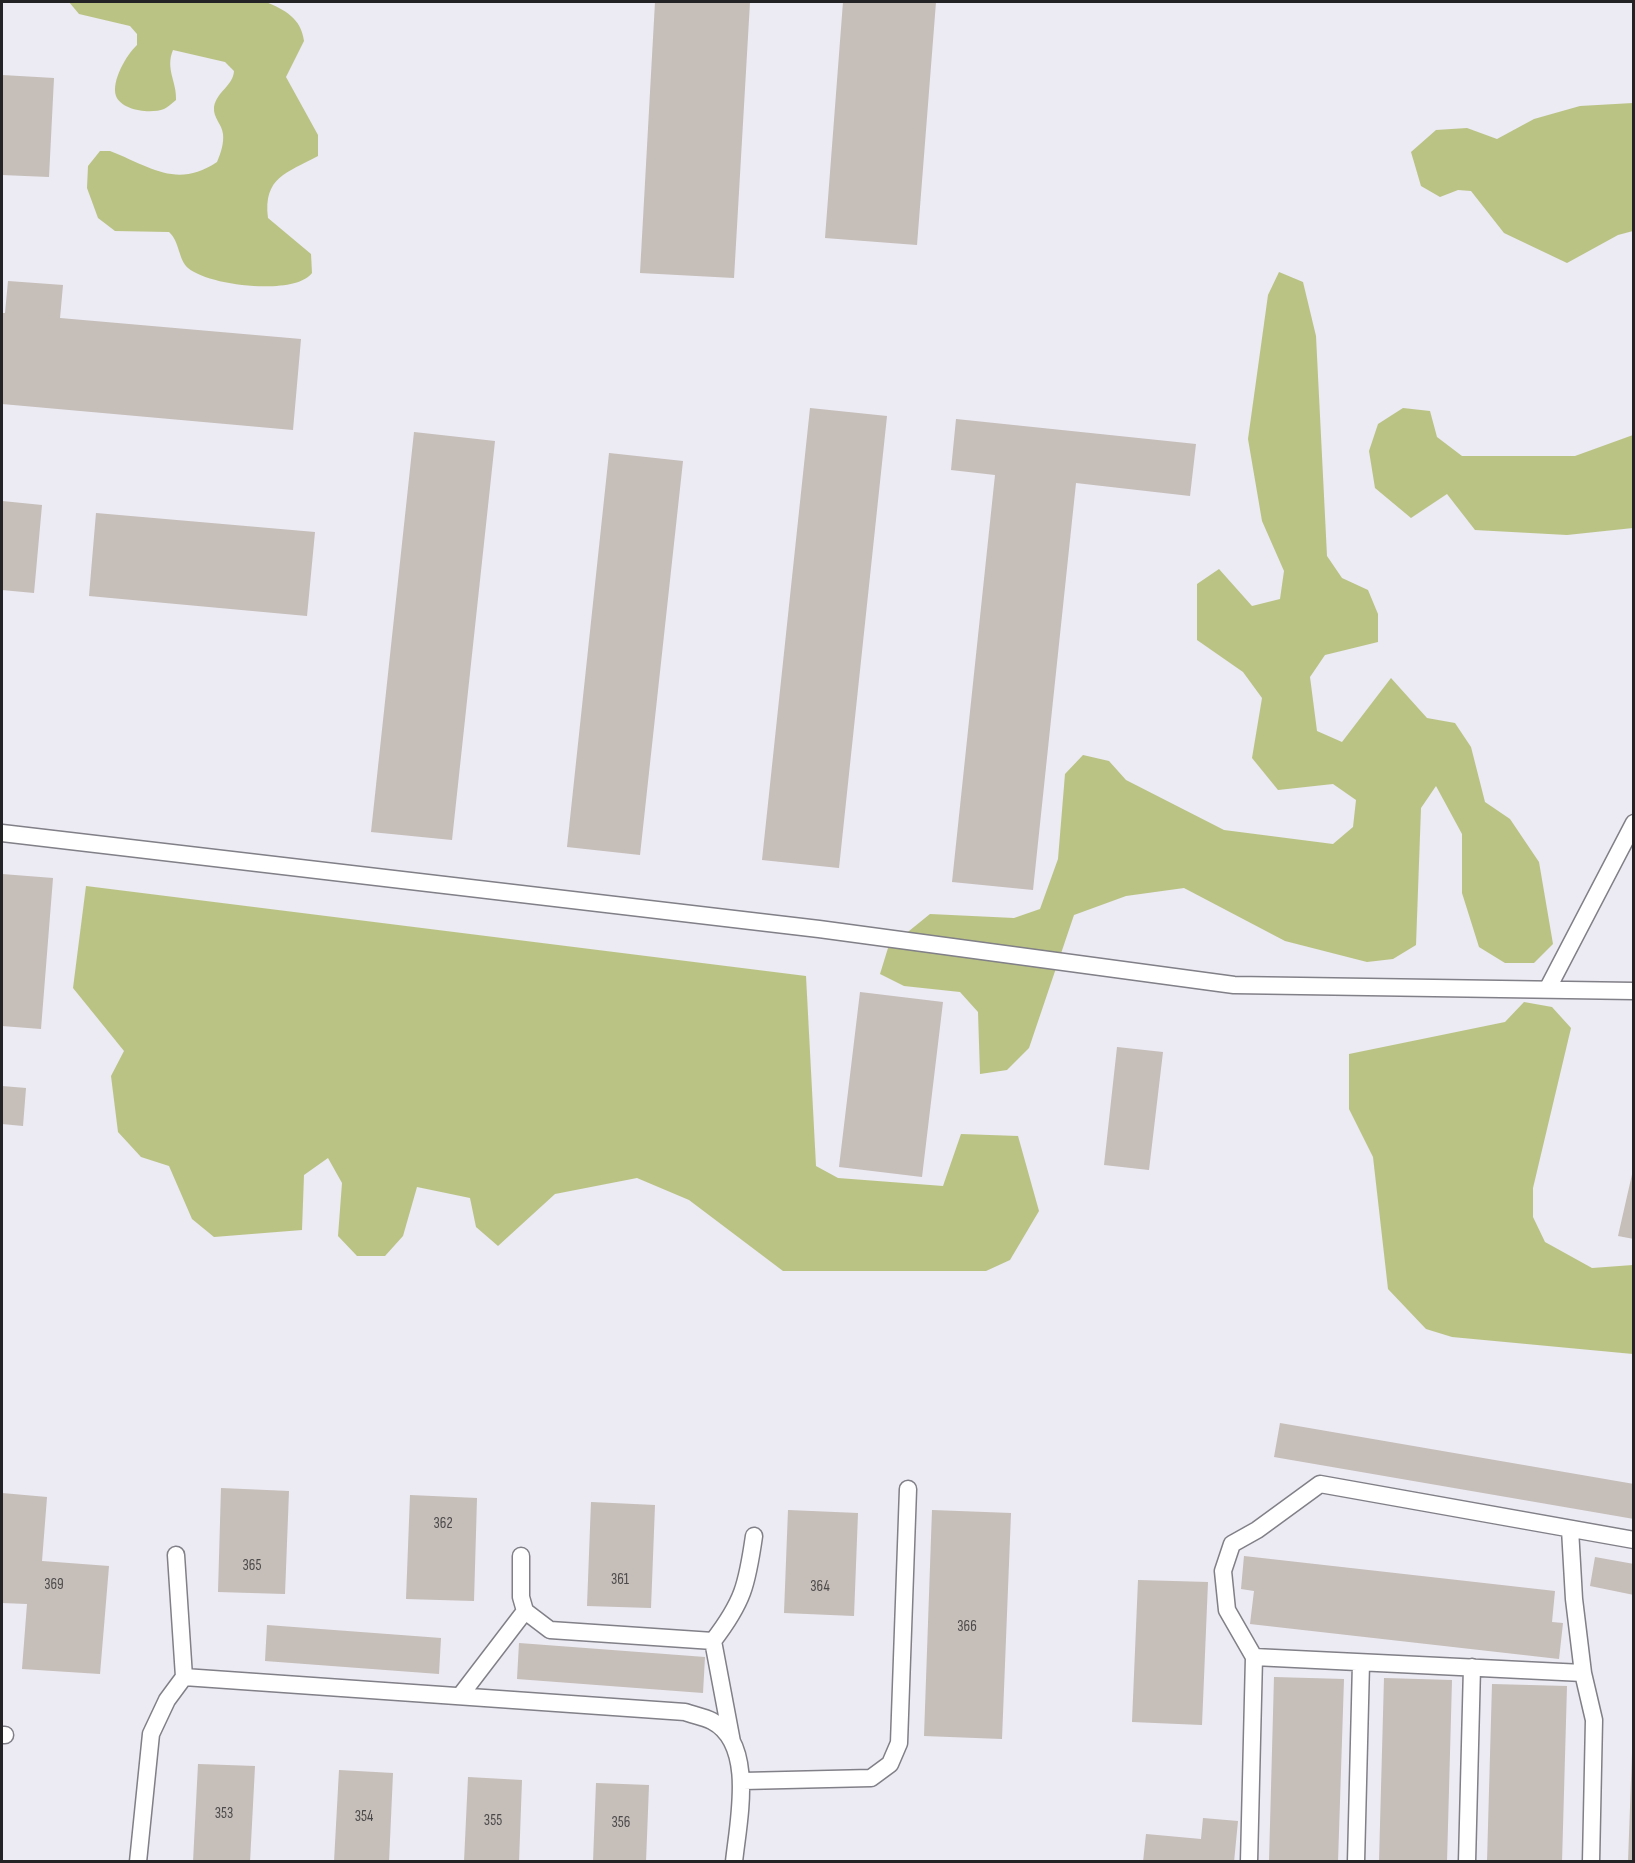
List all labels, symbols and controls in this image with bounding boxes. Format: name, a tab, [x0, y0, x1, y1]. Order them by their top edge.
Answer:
house number: 362	[433, 1515, 453, 1533]
house number: 365	[243, 1557, 261, 1575]
house number: 361	[611, 1571, 629, 1589]
house number: 369	[44, 1576, 64, 1594]
house number: 364	[810, 1578, 830, 1596]
house number: 366	[957, 1618, 977, 1636]
house number: 353	[215, 1805, 233, 1823]
house number: 354	[355, 1808, 373, 1826]
house number: 355	[484, 1812, 502, 1830]
house number: 356	[612, 1814, 630, 1832]

